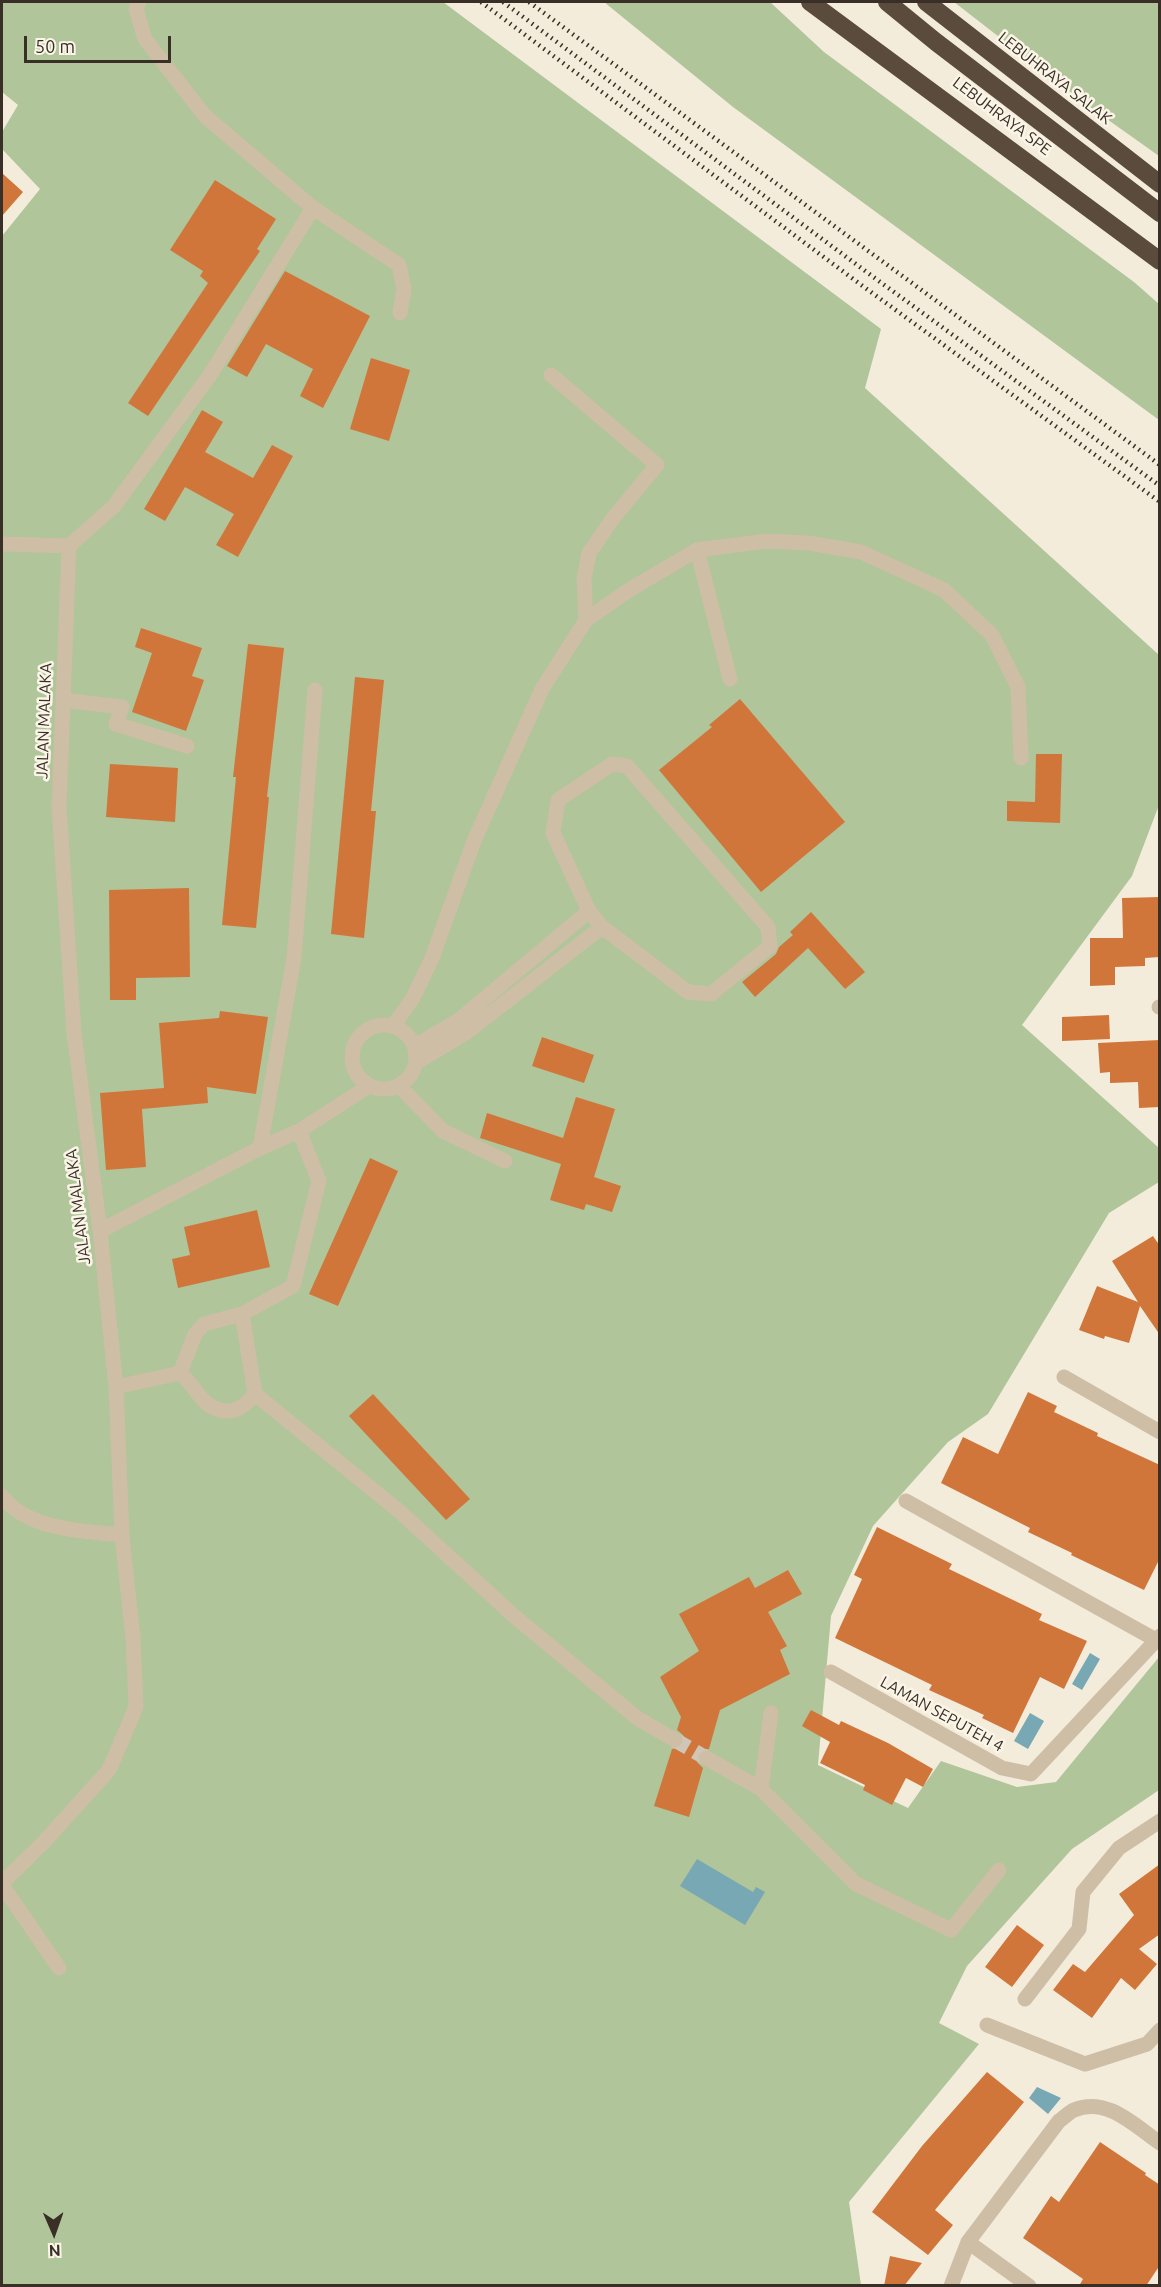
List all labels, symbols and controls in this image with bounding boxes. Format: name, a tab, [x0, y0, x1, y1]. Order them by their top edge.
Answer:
scale bar	[27, 24, 174, 62]
street label: LEBUHRAYA SALAK	[994, 28, 1116, 128]
text: 50 m	[35, 36, 75, 56]
street label: LEBUHRAYA SPE	[949, 73, 1055, 159]
street label: JALAN MALAKA	[32, 663, 56, 779]
street label: JALAN MALAKA	[61, 1148, 95, 1266]
street label: LAMAN SEPUTEH 4	[877, 1672, 1007, 1756]
north arrow	[24, 2203, 84, 2263]
text: N	[48, 2242, 61, 2260]

